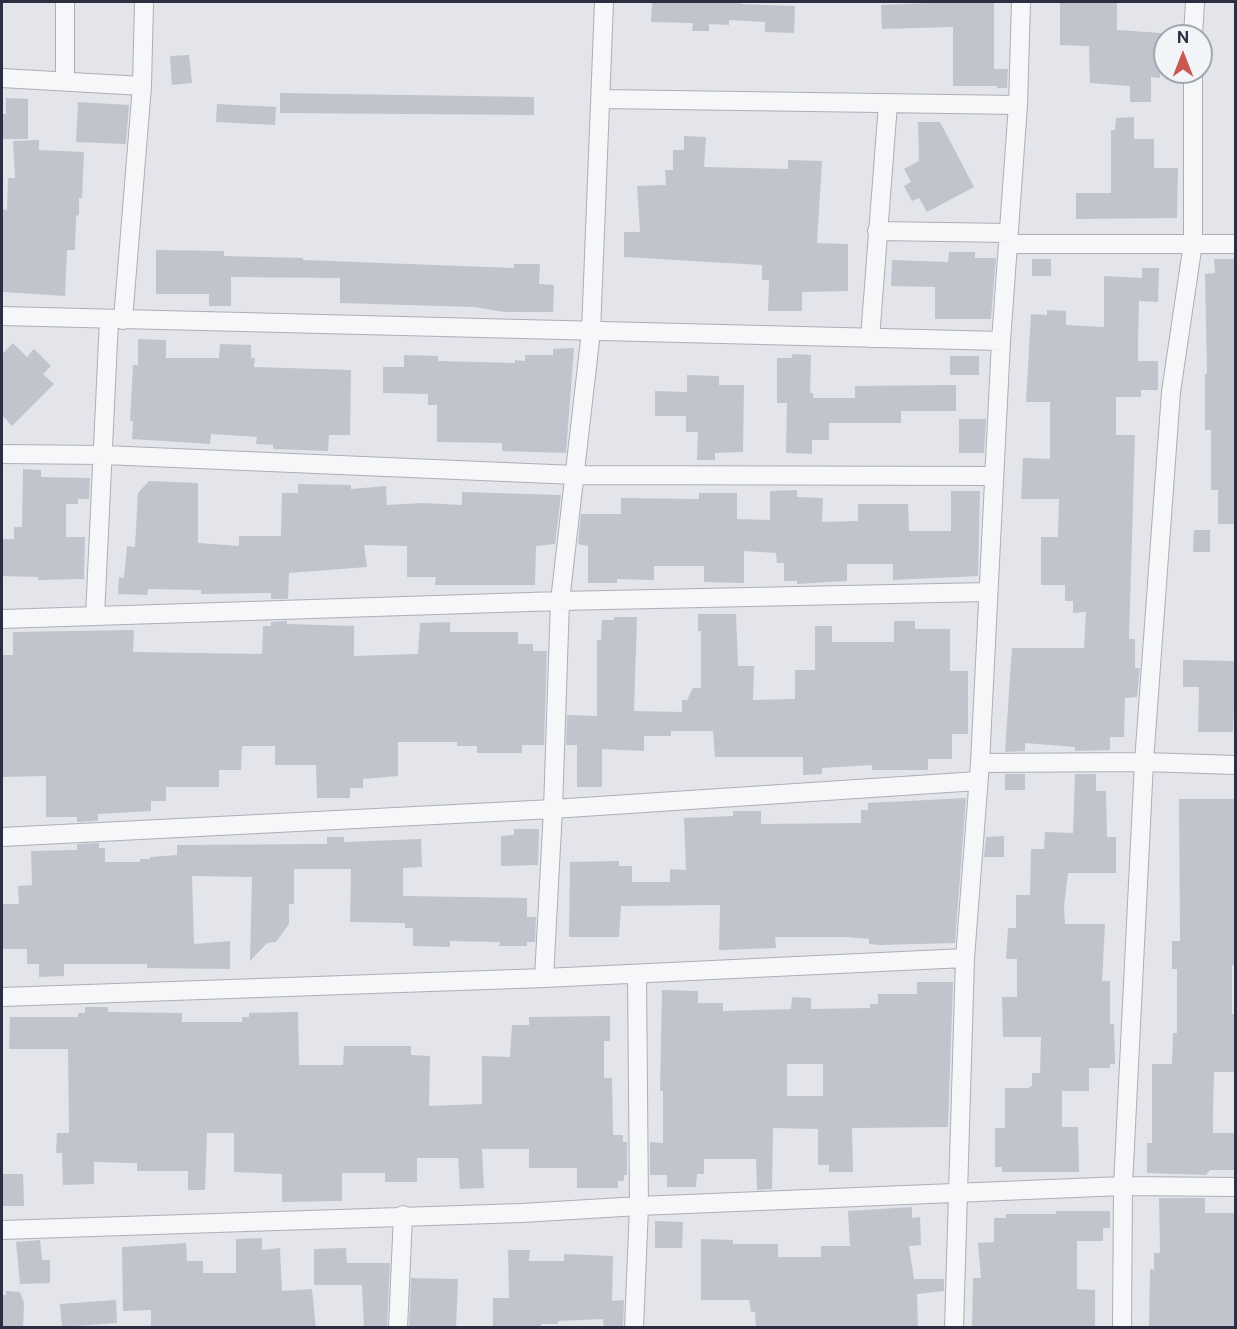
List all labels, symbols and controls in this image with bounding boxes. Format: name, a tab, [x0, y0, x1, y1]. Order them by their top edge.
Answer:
north arrow	[1153, 24, 1213, 84]
text: N	[1177, 28, 1189, 47]

